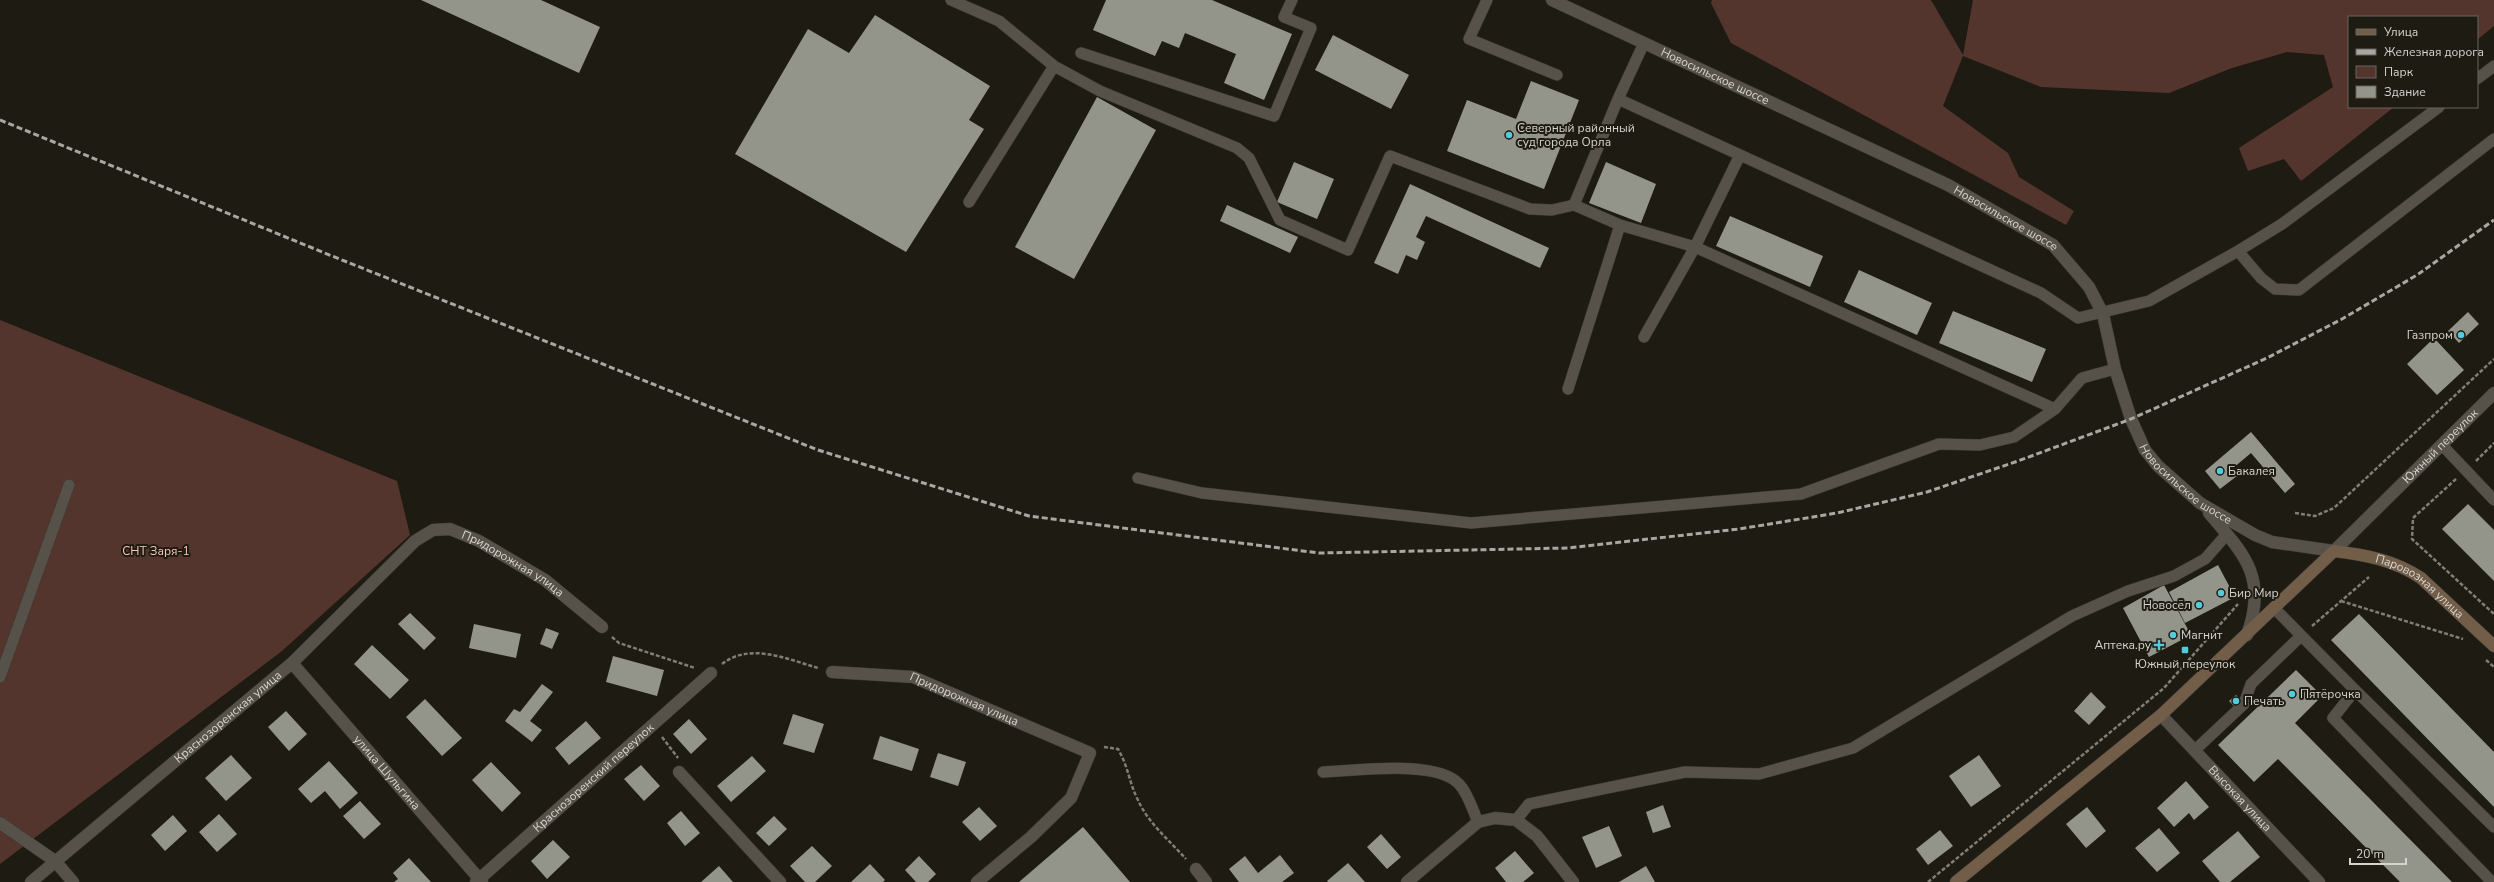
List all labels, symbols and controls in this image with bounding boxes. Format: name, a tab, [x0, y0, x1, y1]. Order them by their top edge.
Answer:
legend	[2348, 16, 2478, 108]
text: Улица	[2383, 24, 2418, 40]
street label: Новосильское шоссе	[1658, 44, 1772, 108]
text: Железная дорога	[2384, 44, 2484, 60]
text: Парк	[2384, 64, 2414, 80]
text: Здание	[2384, 84, 2426, 100]
place label: Северный районный суд города Орла	[1517, 120, 1635, 150]
marker: Северный районный суд города Орла	[1504, 130, 1514, 140]
street label: Новосильское шоссе	[1951, 182, 2062, 254]
place label: Газпром	[2407, 327, 2453, 343]
marker: Газпром	[2456, 330, 2466, 340]
street label: Южный переулок	[2399, 405, 2482, 487]
street label: Новосильское шоссе	[2135, 442, 2235, 528]
place label: Бакалея	[2228, 463, 2275, 479]
marker: Бакалея	[2215, 466, 2225, 476]
street label: Придорожная улица	[459, 527, 567, 600]
park label: СНТ Заря-1	[122, 543, 190, 559]
street label: Паровозная улица	[2374, 551, 2467, 622]
place label: Бир Мир	[2229, 585, 2279, 601]
marker: Бир Мир	[2216, 588, 2226, 598]
place label: Новосёл	[2143, 597, 2191, 613]
marker: Новосёл	[2194, 600, 2204, 610]
place label: Магнит	[2181, 627, 2223, 643]
marker: Магнит	[2168, 630, 2178, 640]
place label: Аптека.ру	[2095, 637, 2152, 653]
marker: Аптека.ру	[2154, 640, 2164, 650]
marker: Южный переулок	[2180, 645, 2190, 655]
place label: Южный переулок	[2135, 656, 2236, 672]
street label: Краснозоренская улица	[171, 667, 285, 767]
street label: Придорожная улица	[907, 669, 1021, 729]
place label: Пятёрочка	[2300, 686, 2361, 702]
marker: Пятёрочка	[2287, 689, 2297, 699]
place label: Печать	[2244, 693, 2284, 709]
marker: Печать	[2231, 696, 2241, 706]
street label: Краснозоренский переулок	[530, 719, 658, 836]
street label: улица Шульгина	[350, 732, 424, 813]
street label: Высокая улица	[2205, 762, 2275, 835]
scale bar	[2350, 840, 2406, 866]
text: 20 m	[2356, 846, 2384, 862]

